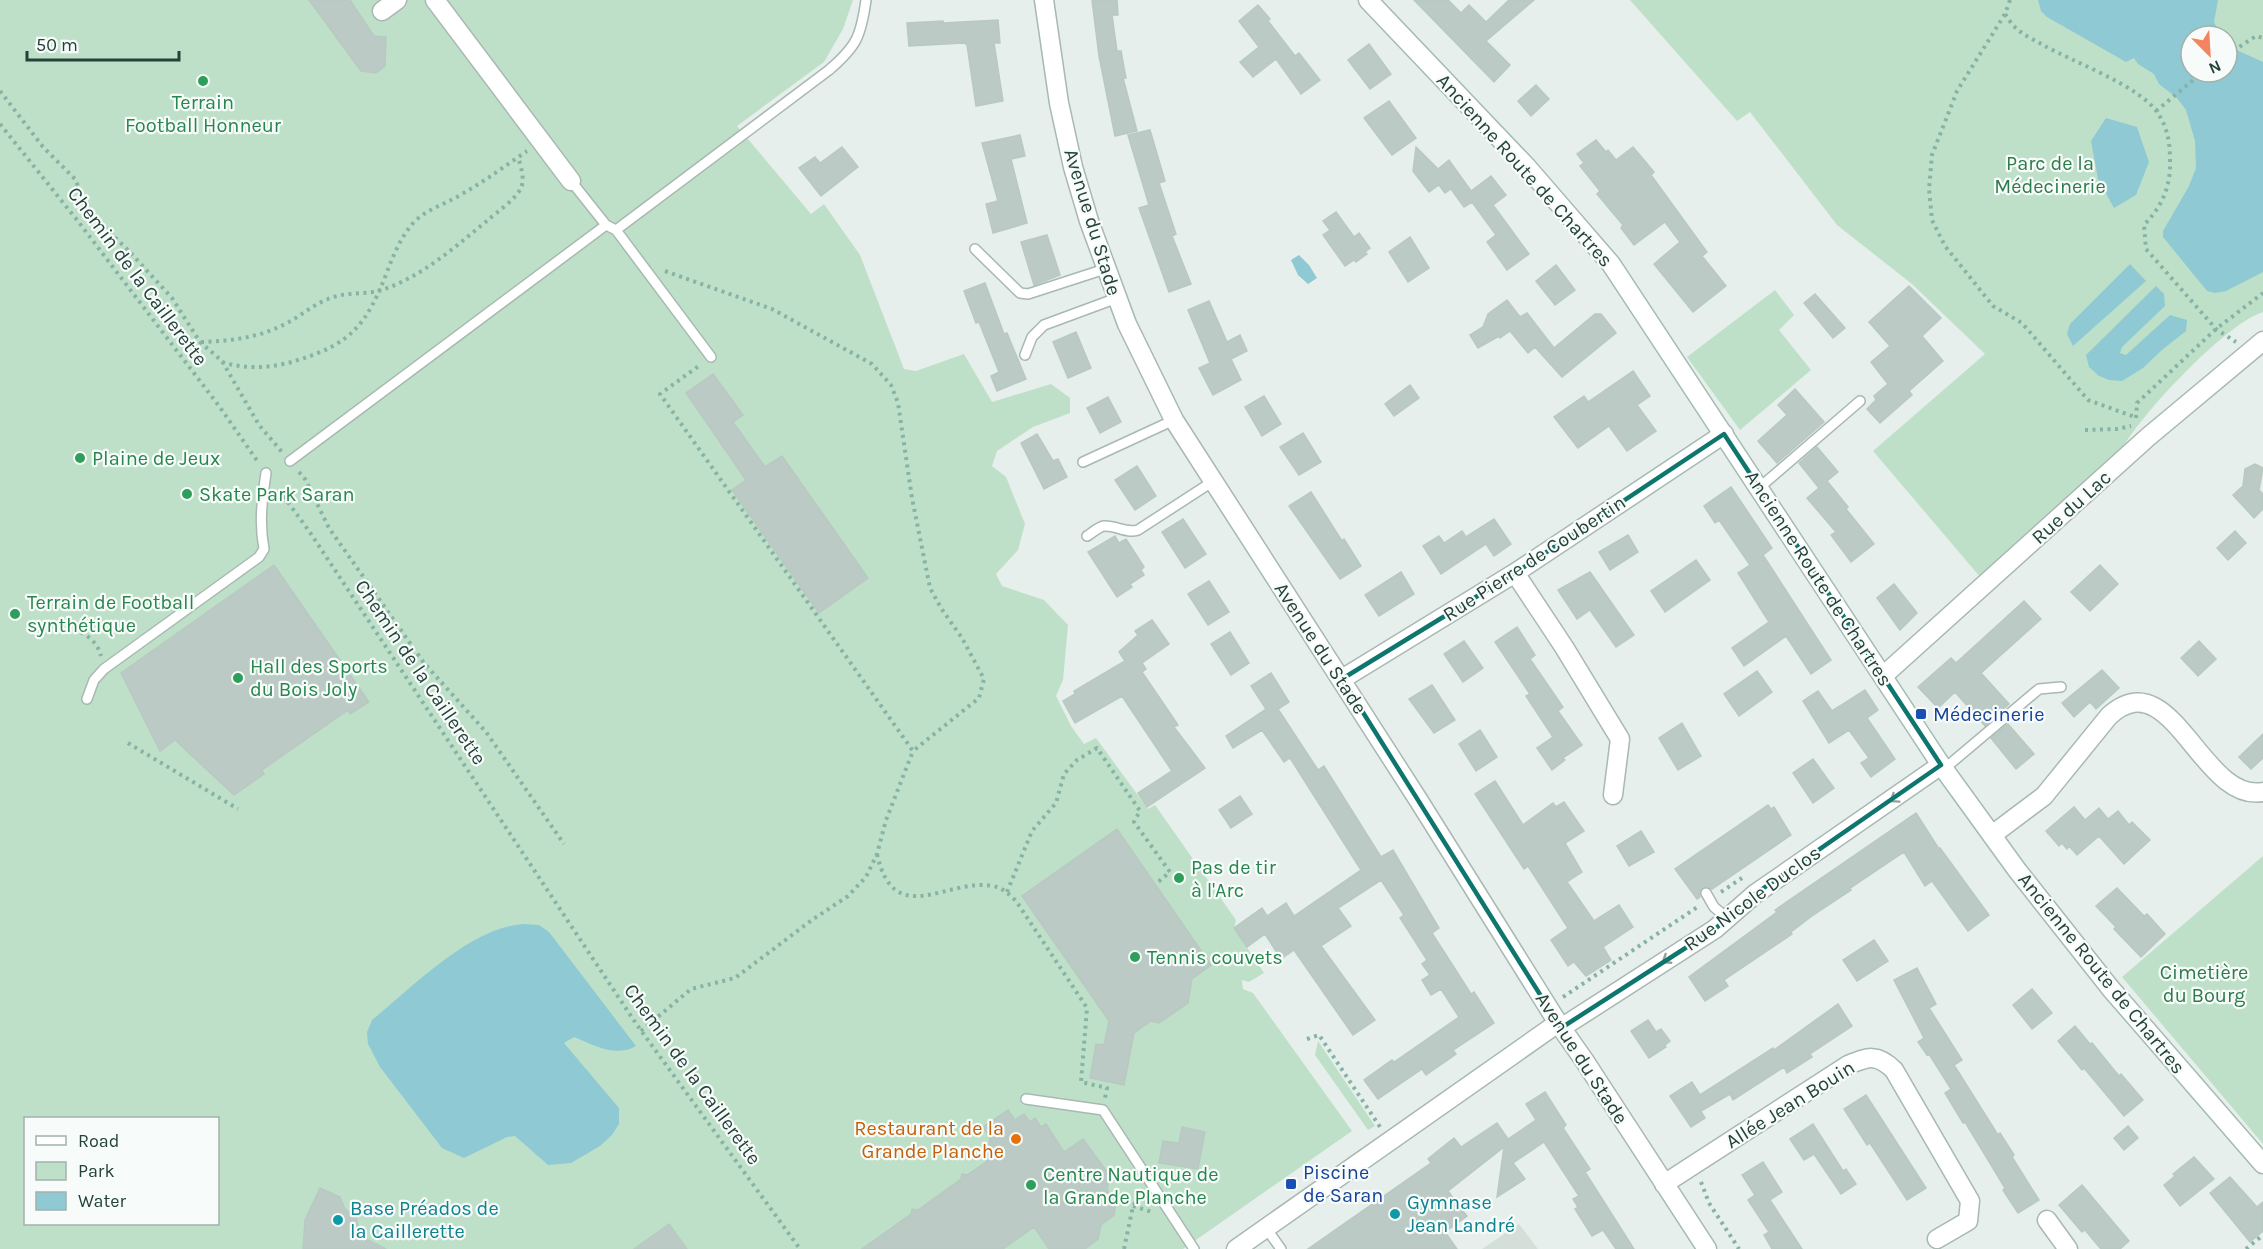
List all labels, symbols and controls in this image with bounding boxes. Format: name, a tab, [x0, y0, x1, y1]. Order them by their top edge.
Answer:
scale bar	[27, 24, 178, 62]
north arrow	[2179, 24, 2239, 84]
text: 50 m	[36, 34, 78, 56]
text: N	[2206, 56, 2224, 78]
street label: Ancienne Route de Chartres	[1432, 69, 1618, 272]
marker: Terrain Football Honneur	[196, 74, 210, 88]
place label: Terrain Football Honneur	[125, 91, 282, 137]
street label: Avenue du Stade	[1059, 146, 1126, 298]
park label: Parc de la Médecinerie	[1994, 152, 2106, 198]
street label: Chemin de la Caillerette	[63, 182, 212, 370]
place label: Plaine de Jeux	[92, 447, 220, 470]
marker: Plaine de Jeux	[73, 451, 87, 465]
street label: Ancienne Route de Chartres	[1740, 466, 1897, 690]
street label: Rue du Lac	[2027, 466, 2116, 549]
place label: Skate Park Saran	[199, 483, 355, 506]
marker: Skate Park Saran	[180, 487, 194, 501]
street label: Rue Pierre de Coubertin	[1439, 491, 1630, 626]
street label: Chemin de la Caillerette	[350, 576, 491, 769]
street label: Avenue du Stade	[1270, 578, 1372, 718]
place label: Terrain de Football synthétique	[27, 591, 194, 637]
marker: Terrain de Football synthétique	[8, 607, 22, 621]
place label: Hall des Sports du Bois Joly	[250, 655, 388, 701]
marker: Hall des Sports du Bois Joly	[231, 671, 245, 685]
place label: Médecinerie	[1933, 703, 2044, 726]
marker: Médecinerie	[1914, 707, 1928, 721]
one-way arrow	[1889, 792, 1900, 803]
street label: Rue Nicole Duclos	[1679, 841, 1825, 956]
place label: Pas de tir à l'Arc	[1191, 856, 1277, 902]
street label: Ancienne Route de Chartres	[2013, 868, 2190, 1079]
marker: Pas de tir à l'Arc	[1172, 871, 1186, 885]
place label: Tennis couvets	[1147, 946, 1283, 969]
marker: Tennis couvets	[1128, 950, 1142, 964]
one-way arrow	[1662, 953, 1673, 964]
park label: Cimetière du Bourg	[2160, 961, 2248, 1007]
street label: Chemin de la Caillerette	[619, 979, 766, 1169]
street label: Avenue du Stade	[1531, 988, 1633, 1128]
street label: Allée Jean Bouin	[1722, 1056, 1859, 1153]
legend	[24, 1117, 219, 1225]
place label: Restaurant de la Grande Planche	[854, 1117, 1004, 1163]
text: Road	[78, 1130, 119, 1152]
marker: Restaurant de la Grande Planche	[1009, 1132, 1023, 1146]
text: Park	[78, 1160, 115, 1182]
place label: Piscine de Saran	[1303, 1161, 1383, 1207]
place label: Centre Nautique de la Grande Planche	[1043, 1163, 1219, 1209]
marker: Piscine de Saran	[1284, 1177, 1298, 1191]
marker: Centre Nautique de la Grande Planche	[1024, 1178, 1038, 1192]
text: Water	[78, 1190, 126, 1212]
place label: Gymnase Jean Landré	[1407, 1191, 1515, 1237]
place label: Base Préados de la Caillerette	[350, 1197, 499, 1243]
marker: Gymnase Jean Landré	[1388, 1207, 1402, 1221]
marker: Base Préados de la Caillerette	[331, 1213, 345, 1227]

